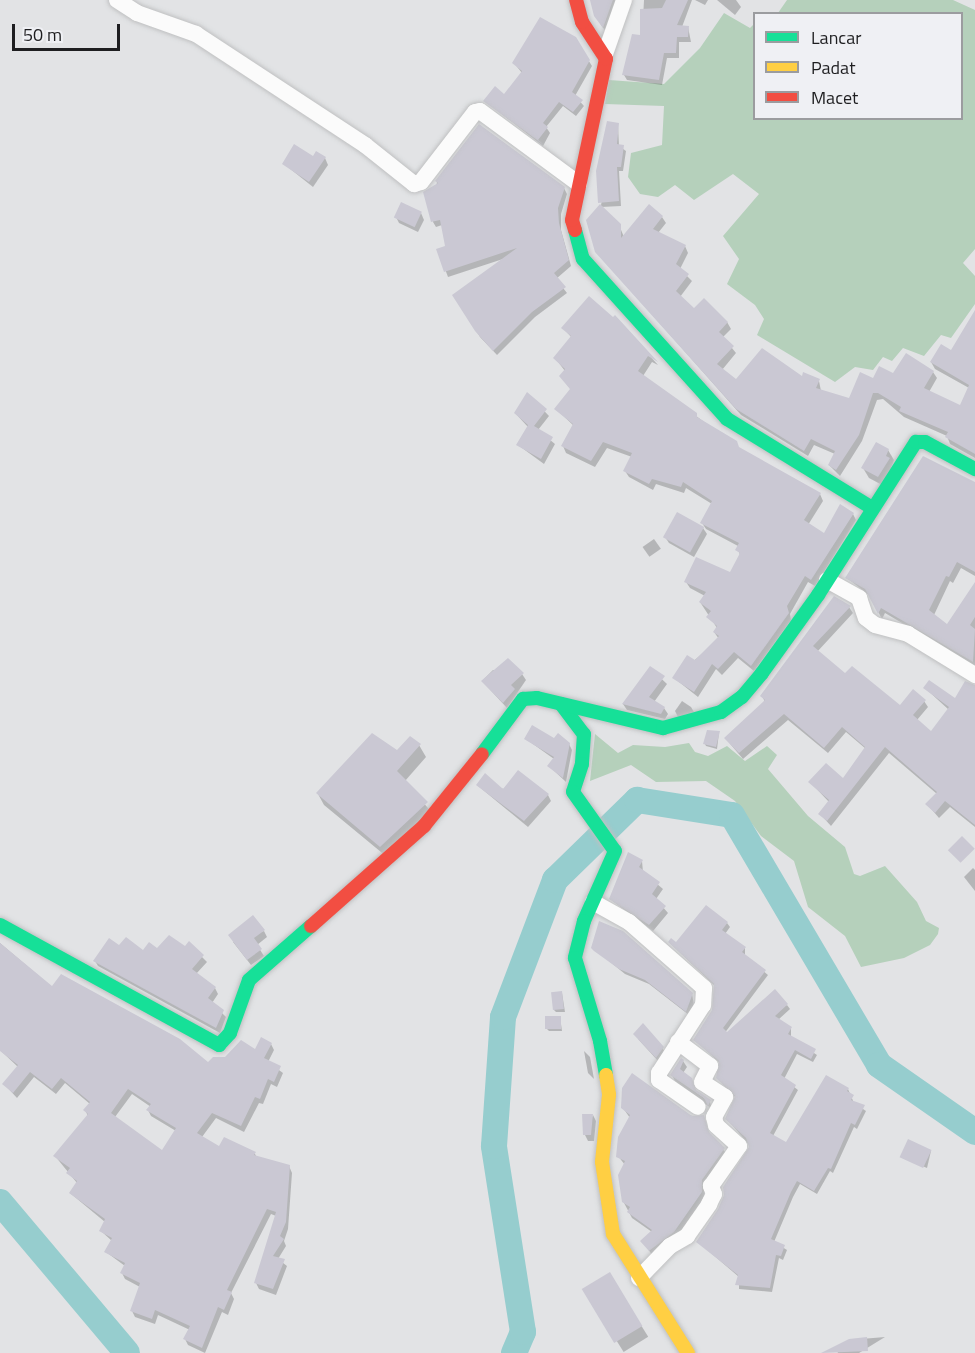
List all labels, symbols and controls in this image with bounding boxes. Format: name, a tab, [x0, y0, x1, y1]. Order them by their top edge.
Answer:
scale bar	[15, 12, 123, 50]
legend	[753, 12, 963, 120]
text: 50 m	[23, 21, 62, 48]
text: Lancar	[811, 24, 861, 51]
text: Padat	[811, 54, 855, 81]
text: Macet	[811, 84, 858, 111]

